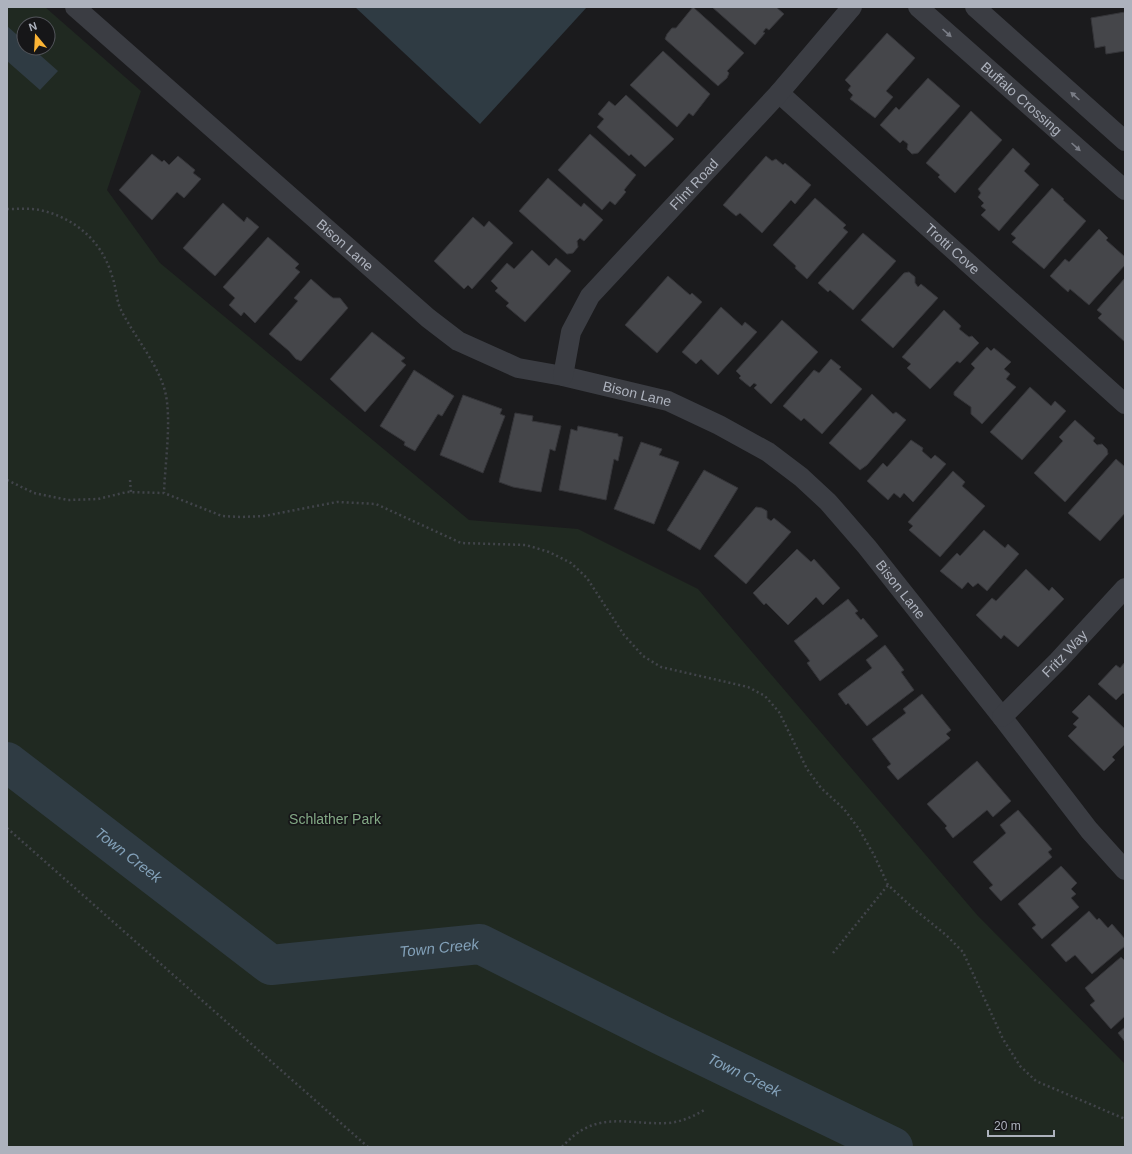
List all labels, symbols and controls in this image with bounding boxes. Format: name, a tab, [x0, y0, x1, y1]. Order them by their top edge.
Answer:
north arrow	[16, 16, 56, 56]
text: N	[27, 20, 39, 33]
one-way arrow	[943, 28, 952, 37]
street label: Buffalo Crossing	[978, 58, 1065, 138]
one-way arrow	[1070, 92, 1080, 101]
one-way arrow	[1071, 142, 1081, 152]
street label: Flint Road	[666, 155, 722, 213]
street label: Bison Lane	[314, 216, 377, 274]
street label: Trotti Cove	[922, 220, 983, 278]
street label: Bison Lane	[601, 378, 673, 410]
street label: Bison Lane	[873, 557, 929, 622]
street label: Fritz Way	[1039, 627, 1090, 680]
park label: Schlather Park	[289, 811, 382, 827]
water label: Town Creek	[92, 824, 166, 887]
water label: Town Creek	[399, 935, 481, 960]
water label: Town Creek	[705, 1050, 785, 1100]
scale bar	[988, 1112, 1054, 1138]
text: 20 m	[994, 1119, 1021, 1133]

